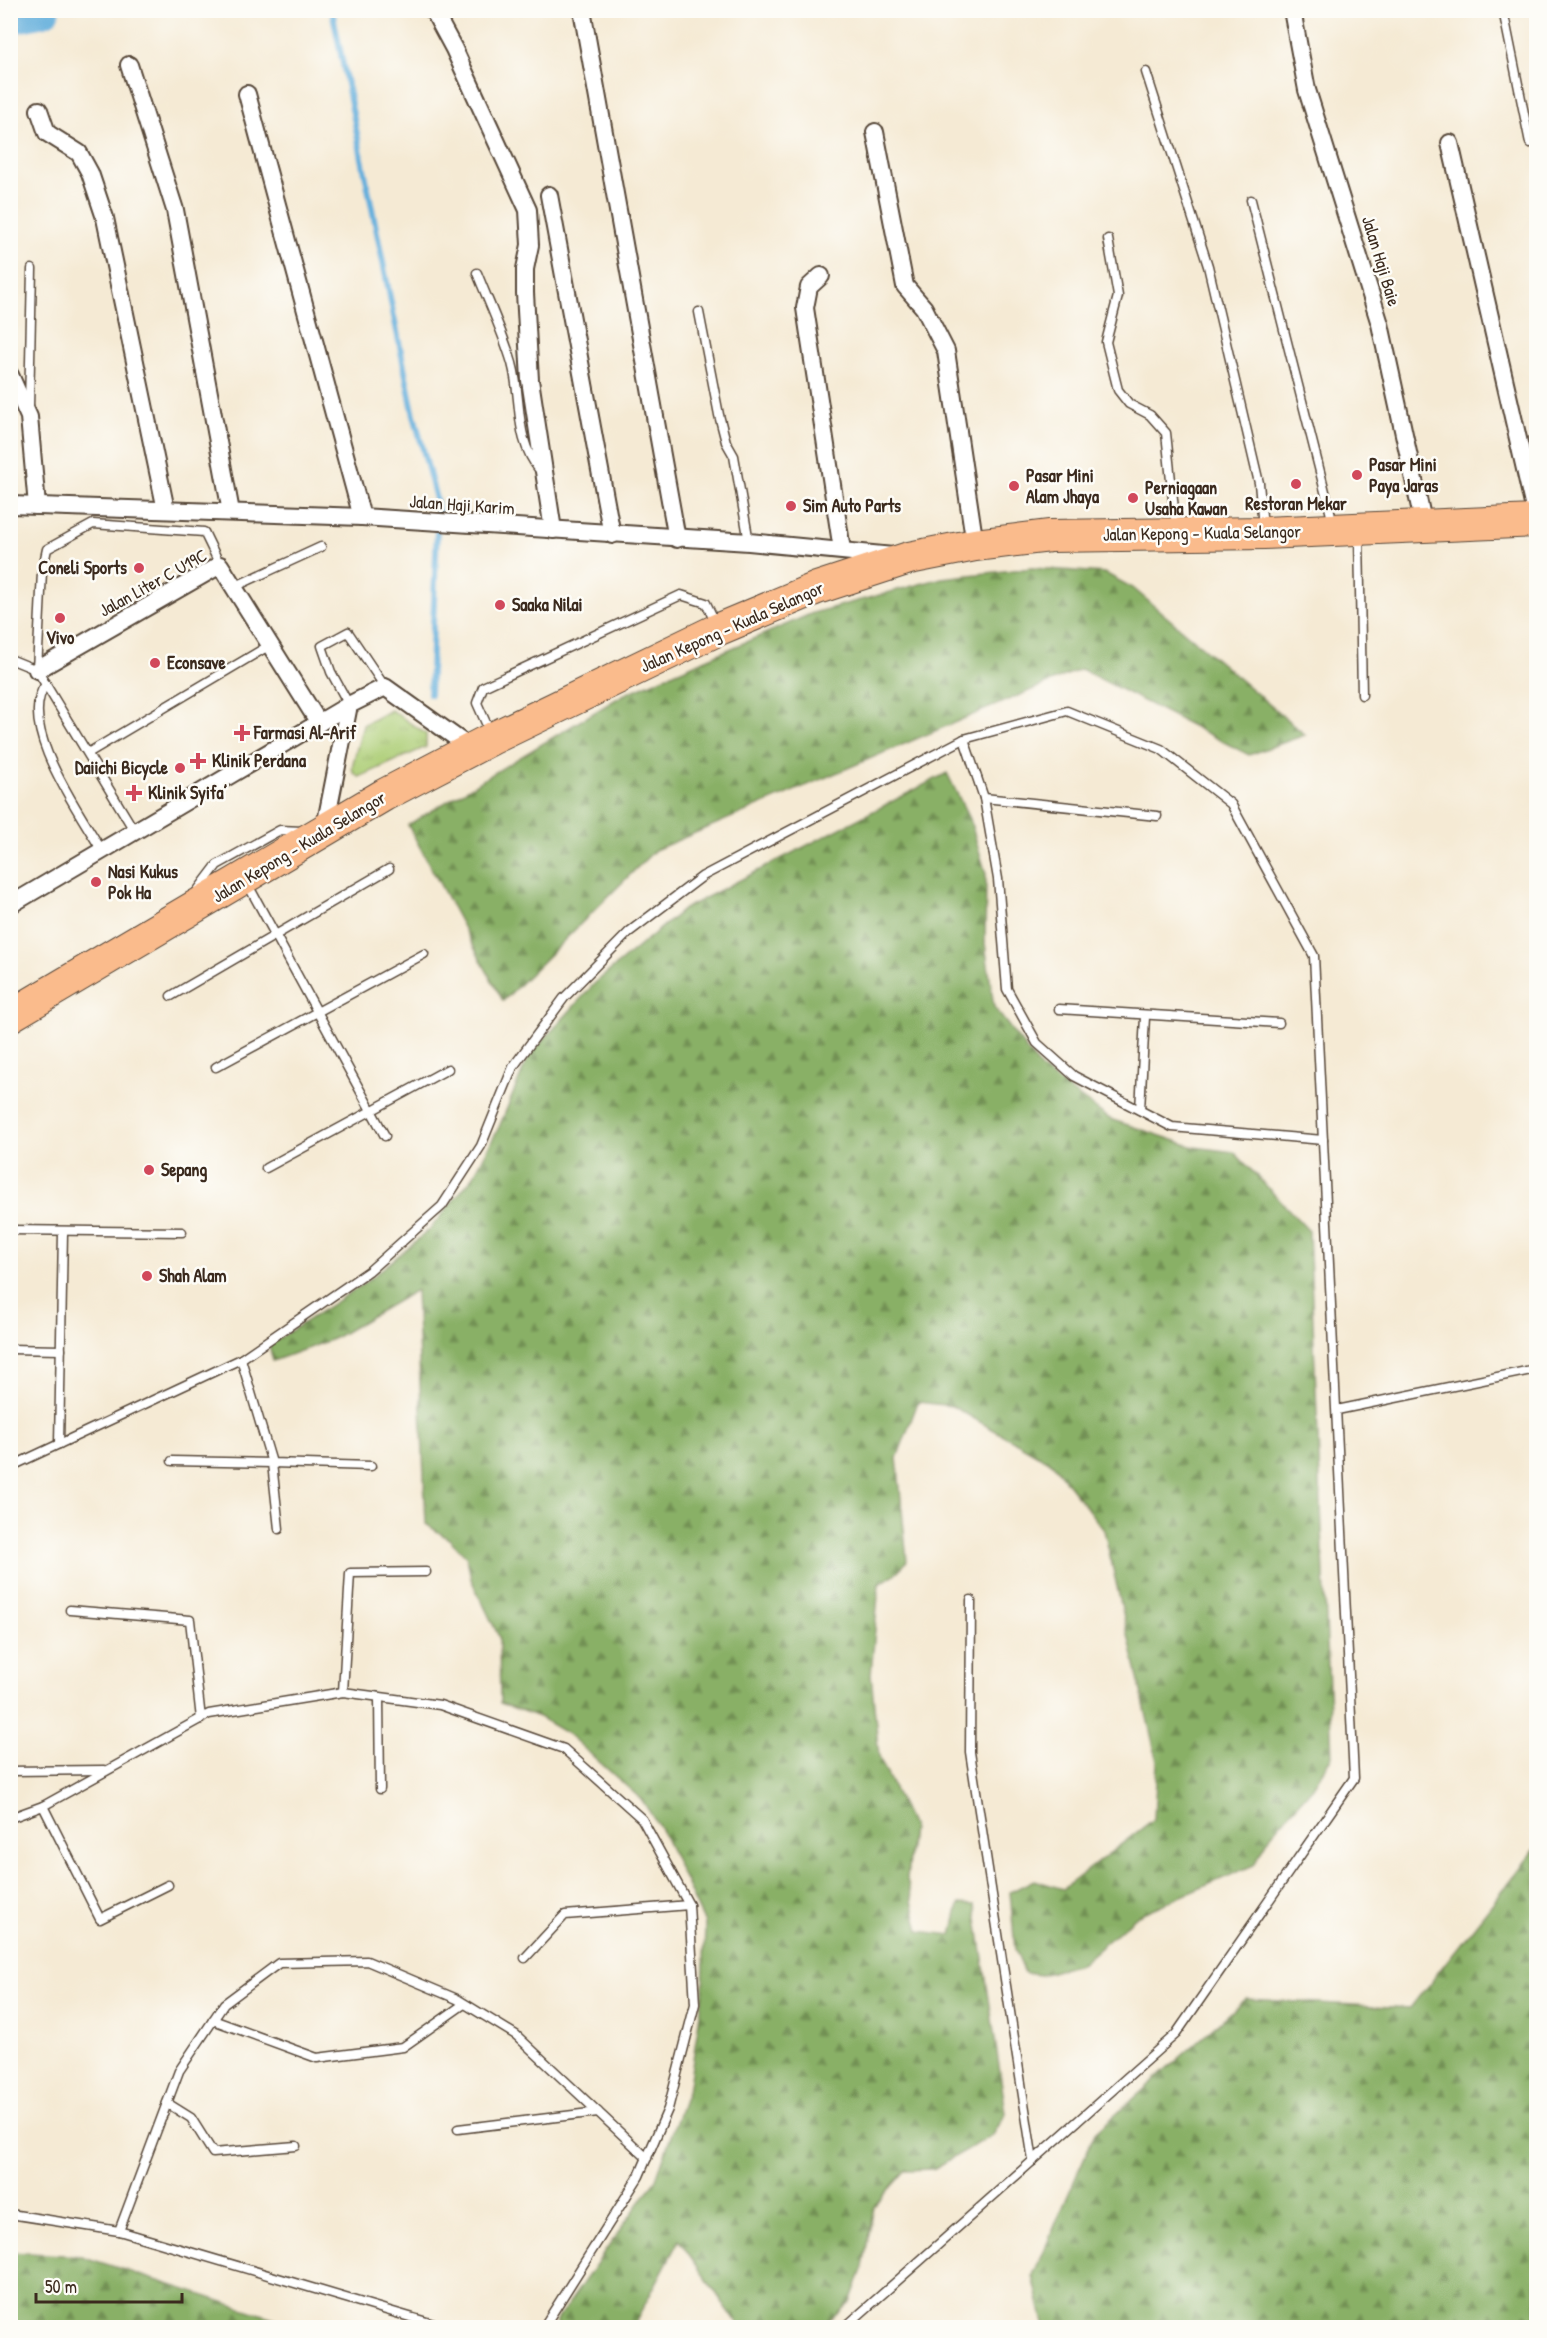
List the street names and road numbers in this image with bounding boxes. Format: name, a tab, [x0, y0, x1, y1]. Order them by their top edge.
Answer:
street label: Jalan Haji Baie	[1356, 213, 1407, 309]
street label: Jalan Haji Karim	[409, 488, 515, 521]
street label: Jalan Kepong - Kuala Selangor	[1103, 518, 1301, 547]
street label: Jalan Liter C U19C	[94, 543, 211, 623]
street label: Jalan Kepong - Kuala Selangor	[636, 575, 828, 678]
street label: Jalan Kepong - Kuala Selangor	[207, 785, 390, 908]

